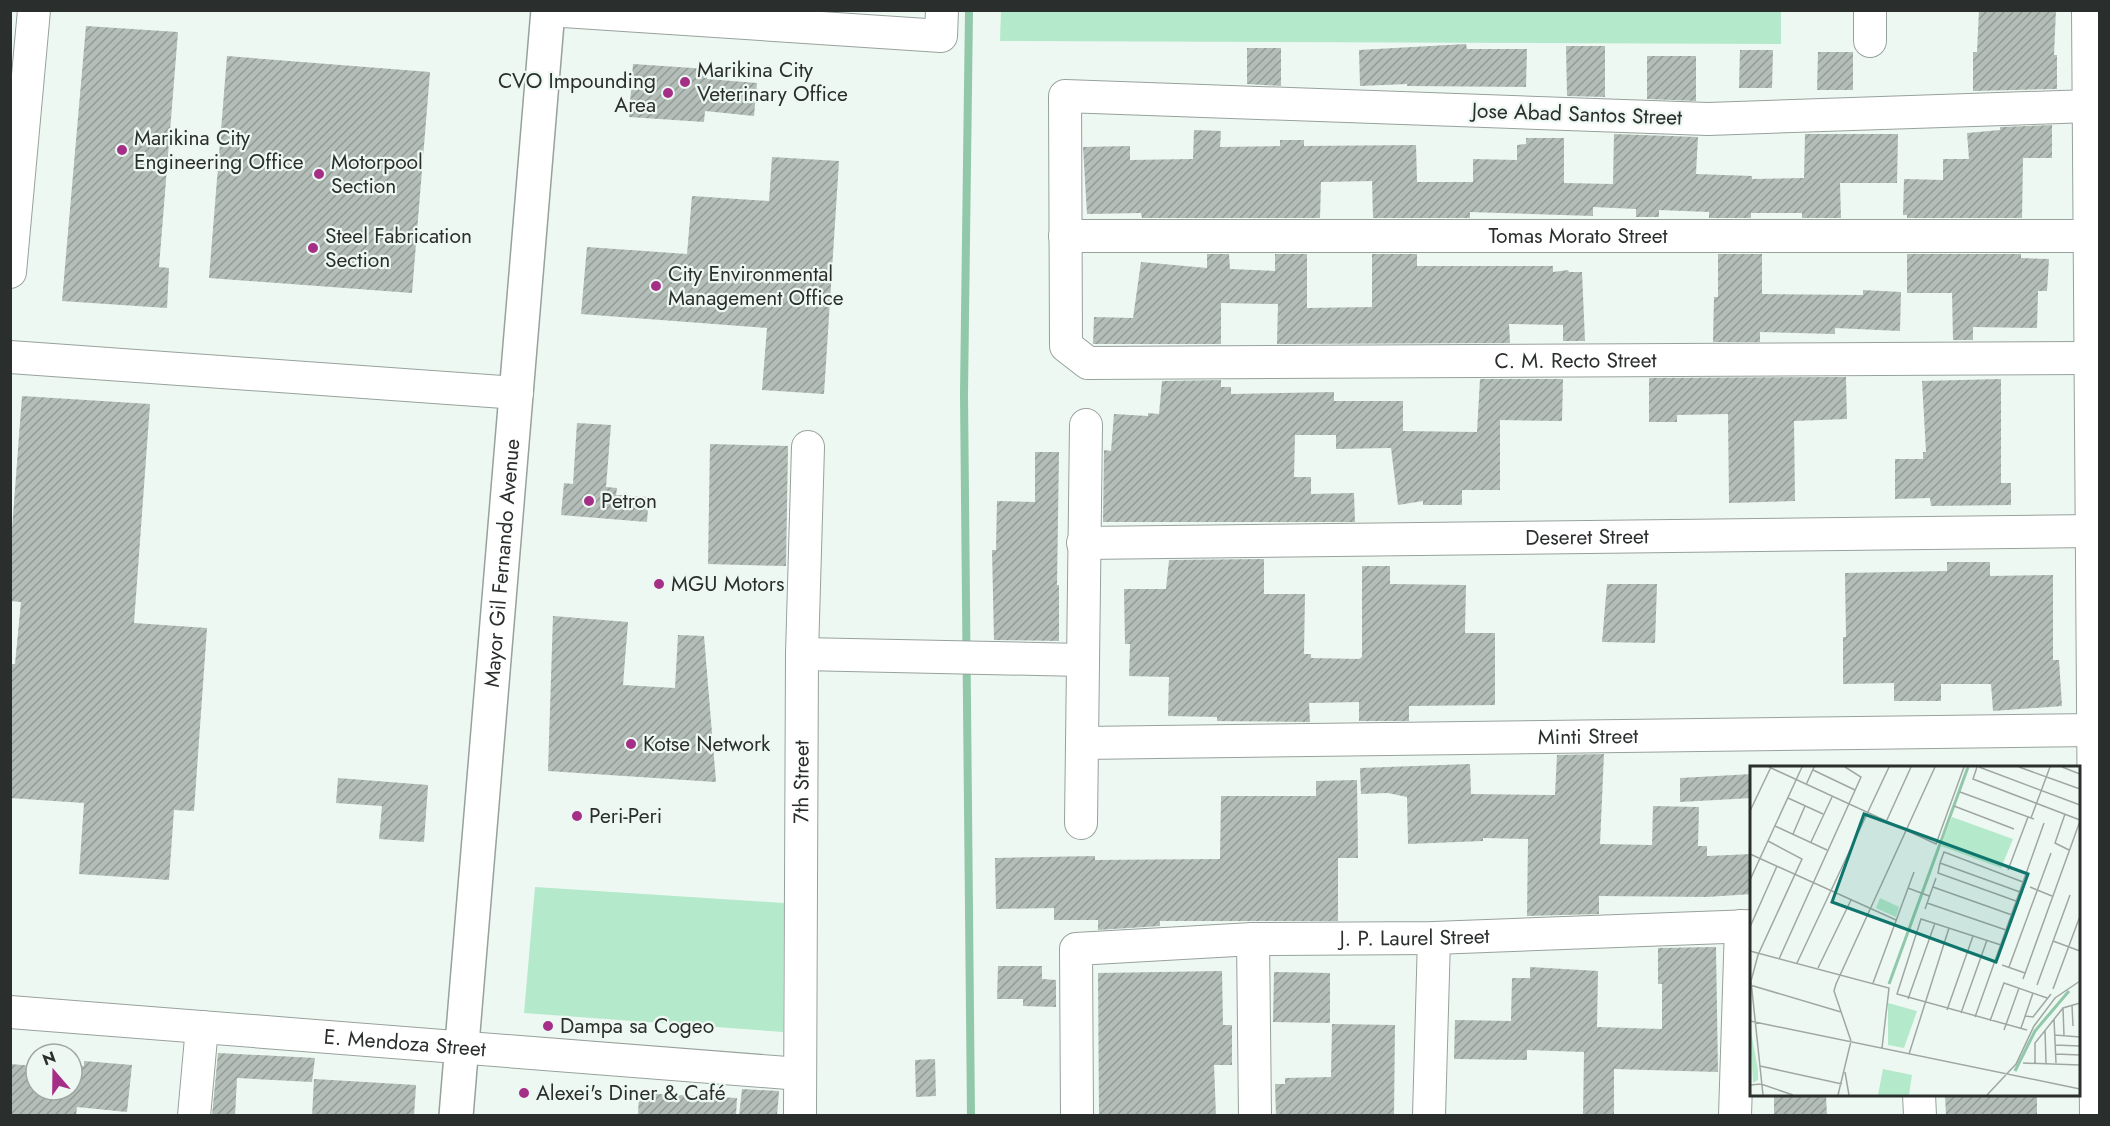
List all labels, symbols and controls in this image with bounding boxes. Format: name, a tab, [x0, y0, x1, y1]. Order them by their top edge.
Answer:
place label: Marikina City Veterinary Office	[697, 55, 848, 109]
place label: CVO Impounding Area	[498, 66, 656, 120]
marker: Marikina City Veterinary Office	[678, 75, 692, 89]
marker: CVO Impounding Area	[661, 86, 675, 100]
street label: Jose Abad Santos Street	[1468, 95, 1683, 133]
place label: Marikina City Engineering Office	[134, 123, 304, 177]
marker: Marikina City Engineering Office	[115, 143, 129, 157]
place label: Motorpool Section	[331, 147, 423, 201]
marker: Motorpool Section	[312, 167, 326, 181]
place label: Steel Fabrication Section	[325, 221, 472, 275]
street label: Tomas Morato Street	[1488, 221, 1668, 251]
marker: Steel Fabrication Section	[306, 241, 320, 255]
place label: City Environmental Management Office	[668, 259, 844, 313]
marker: City Environmental Management Office	[649, 279, 663, 293]
street label: C. M. Recto Street	[1494, 345, 1657, 376]
street label: Mayor Gil Fernando Avenue	[477, 437, 527, 688]
place label: Petron	[601, 486, 657, 516]
marker: Petron	[582, 494, 596, 508]
street label: Deseret Street	[1525, 521, 1649, 553]
place label: MGU Motors	[671, 569, 784, 599]
marker: MGU Motors	[652, 577, 666, 591]
street label: Minti Street	[1538, 721, 1638, 752]
place label: Kotse Network	[643, 729, 771, 759]
marker: Kotse Network	[624, 737, 638, 751]
street label: 7th Street	[786, 740, 817, 824]
inset map	[1750, 766, 2080, 1096]
place label: Peri-Peri	[589, 801, 662, 831]
marker: Peri-Peri	[570, 809, 584, 823]
street label: J. P. Laurel Street	[1337, 921, 1490, 954]
place label: Dampa sa Cogeo	[560, 1011, 714, 1041]
marker: Dampa sa Cogeo	[541, 1019, 555, 1033]
street label: E. Mendoza Street	[323, 1022, 487, 1064]
north arrow	[24, 1042, 84, 1102]
text: N	[39, 1045, 59, 1071]
place label: Alexei's Diner & Café	[536, 1078, 726, 1108]
marker: Alexei's Diner & Café	[517, 1086, 531, 1100]

